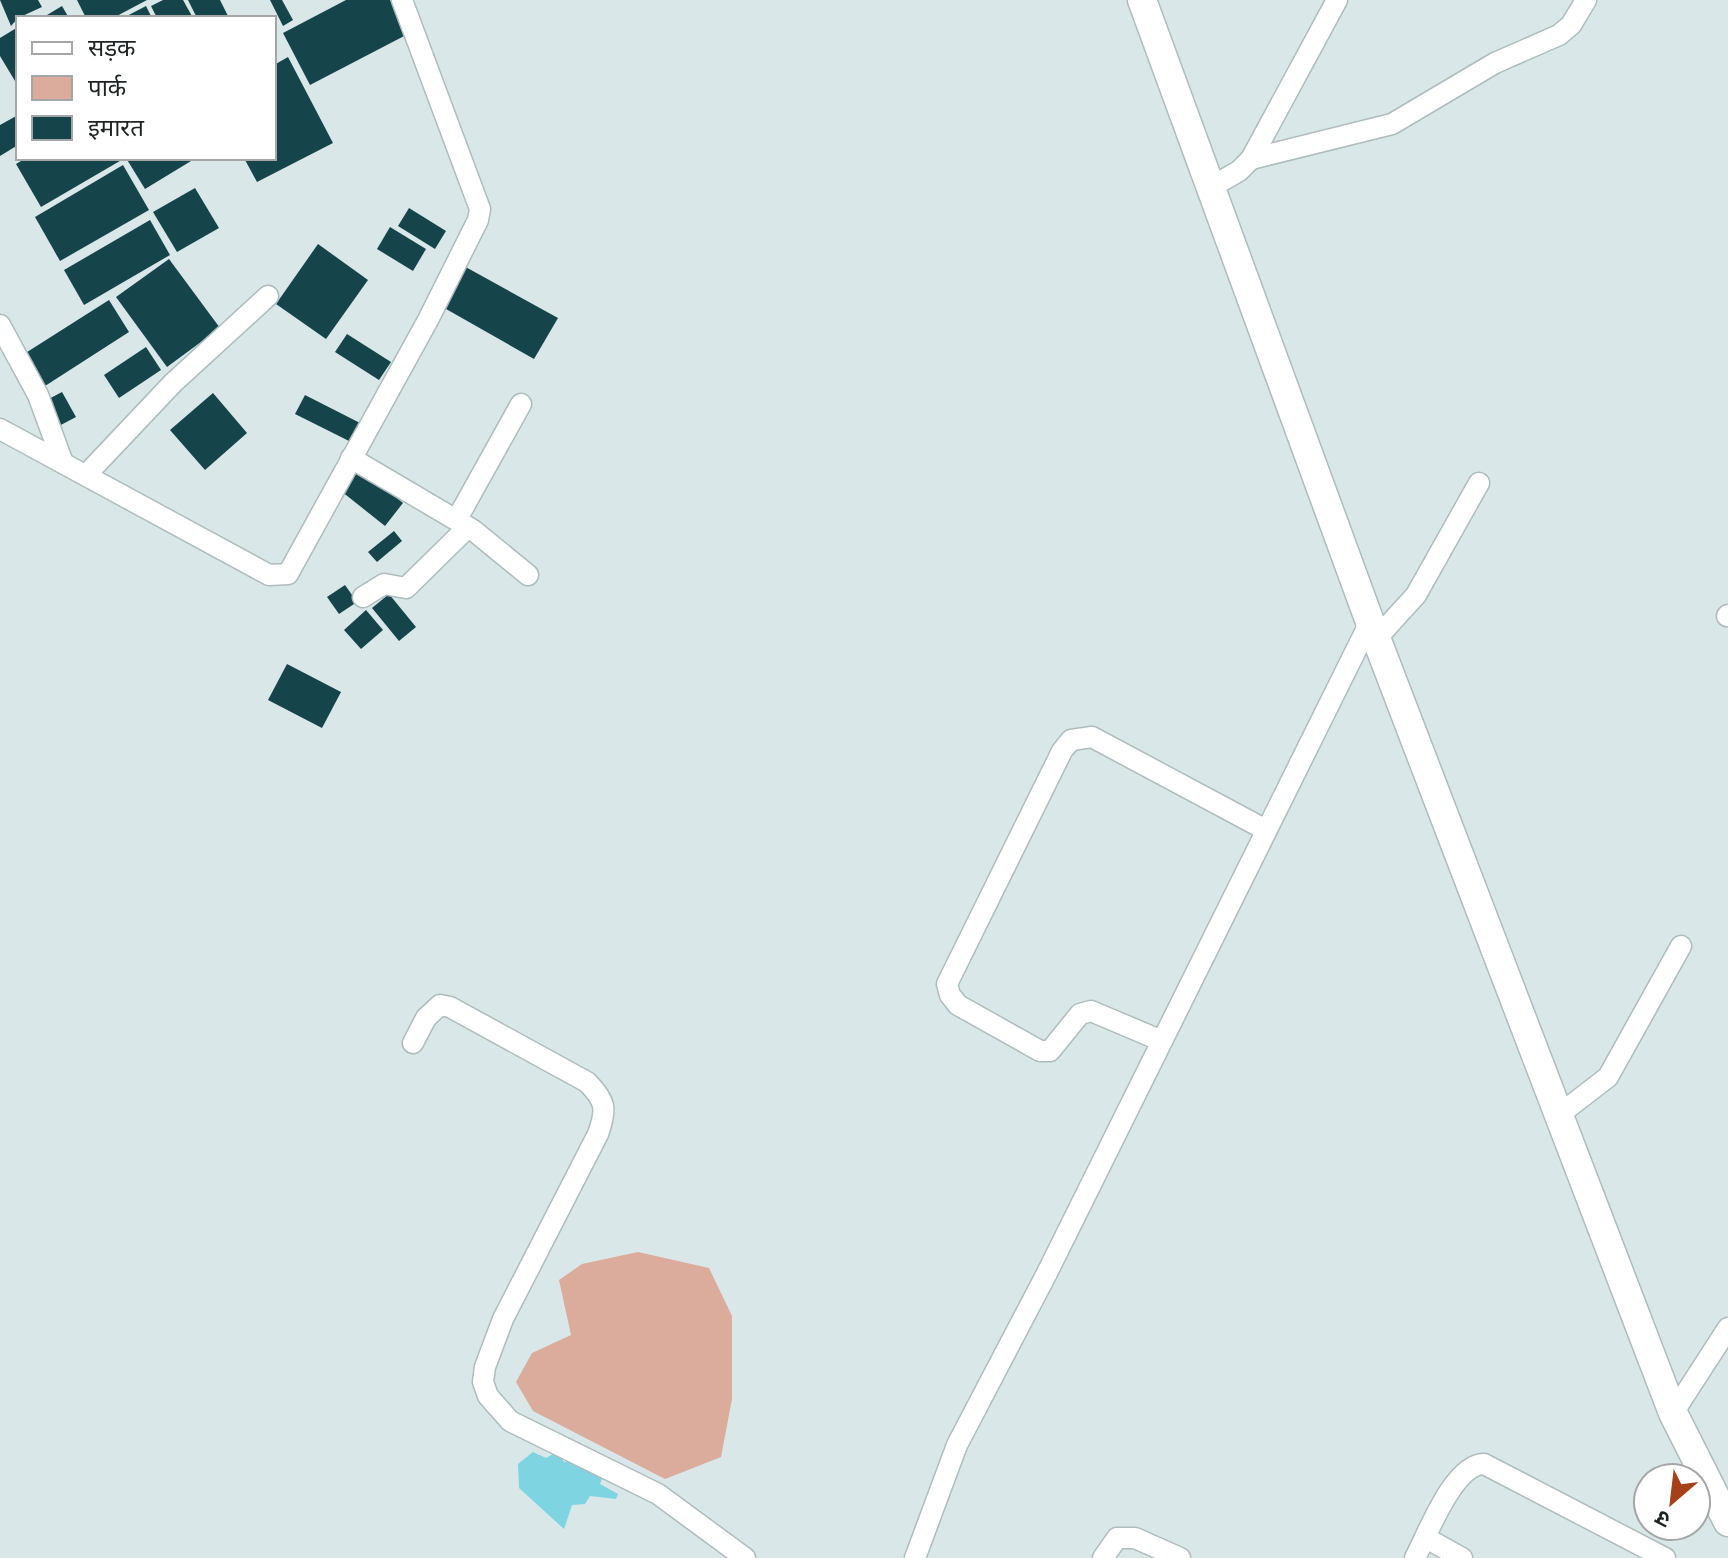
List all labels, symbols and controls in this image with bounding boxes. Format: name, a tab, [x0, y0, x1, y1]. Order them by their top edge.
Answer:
legend	[16, 16, 276, 160]
text: सड़क	[88, 35, 136, 61]
text: पार्क	[88, 74, 127, 101]
text: इमारत	[88, 115, 145, 141]
north arrow	[1632, 1462, 1712, 1542]
text: उ	[1650, 1505, 1674, 1533]

